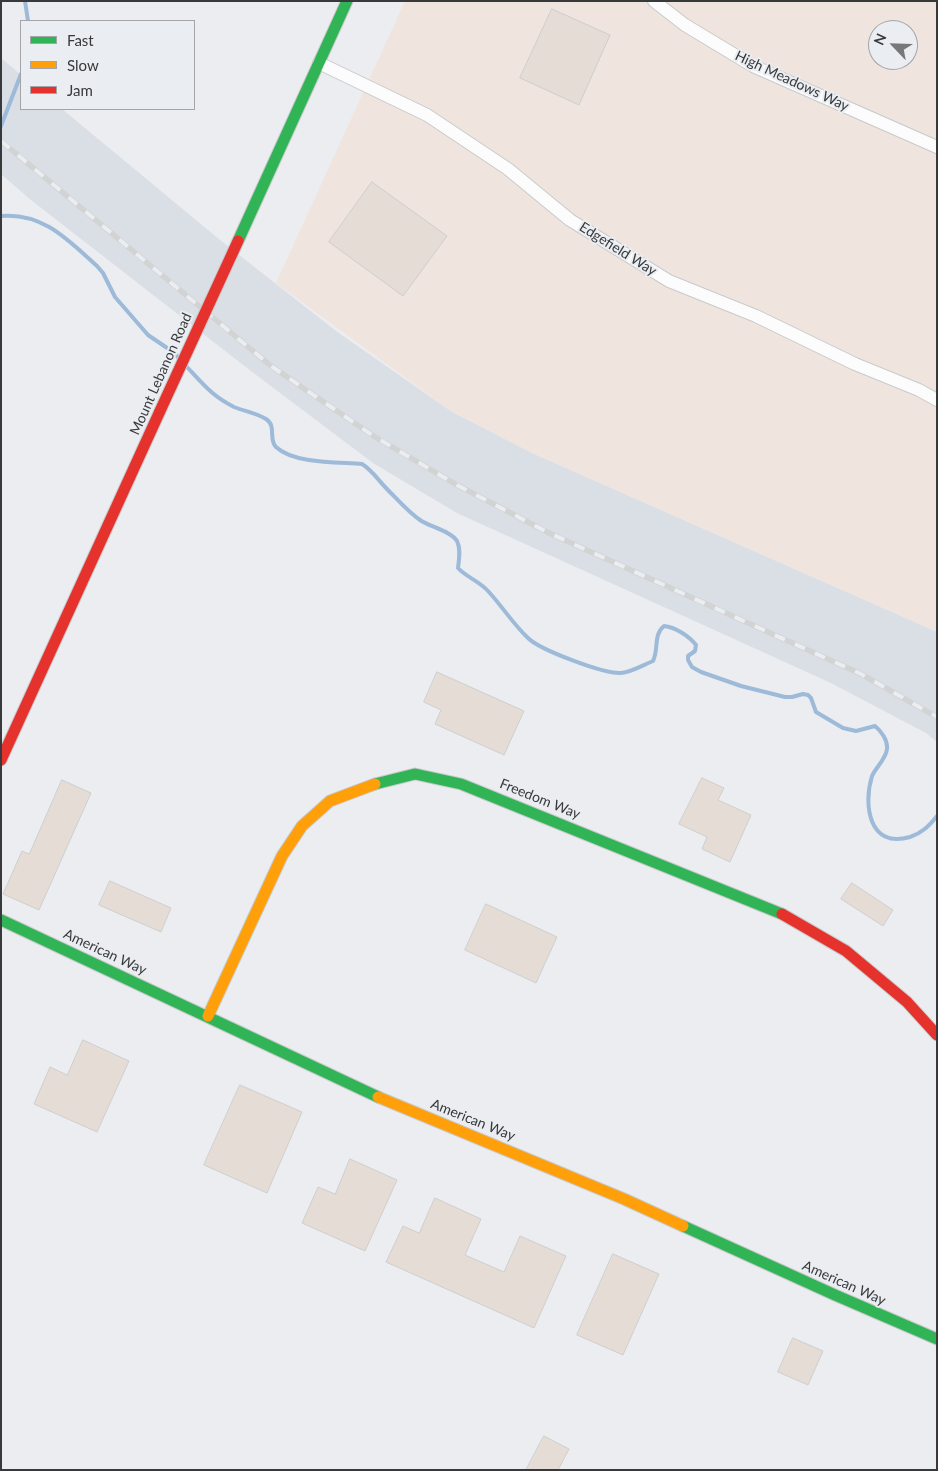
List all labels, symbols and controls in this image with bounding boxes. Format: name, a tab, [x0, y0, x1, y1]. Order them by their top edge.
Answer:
legend	[20, 20, 195, 110]
north arrow	[868, 20, 918, 70]
text: Fast	[67, 31, 94, 49]
text: N	[870, 31, 890, 47]
street label: High Meadows Way	[732, 47, 852, 115]
text: Slow	[67, 56, 99, 74]
text: Jam	[67, 81, 93, 99]
street label: Edgefield Way	[576, 219, 660, 279]
street label: Mount Lebanon Road	[127, 310, 195, 438]
street label: Freedom Way	[497, 775, 583, 823]
street label: American Way	[61, 925, 149, 979]
street label: American Way	[428, 1095, 518, 1145]
street label: American Way	[800, 1257, 888, 1309]

